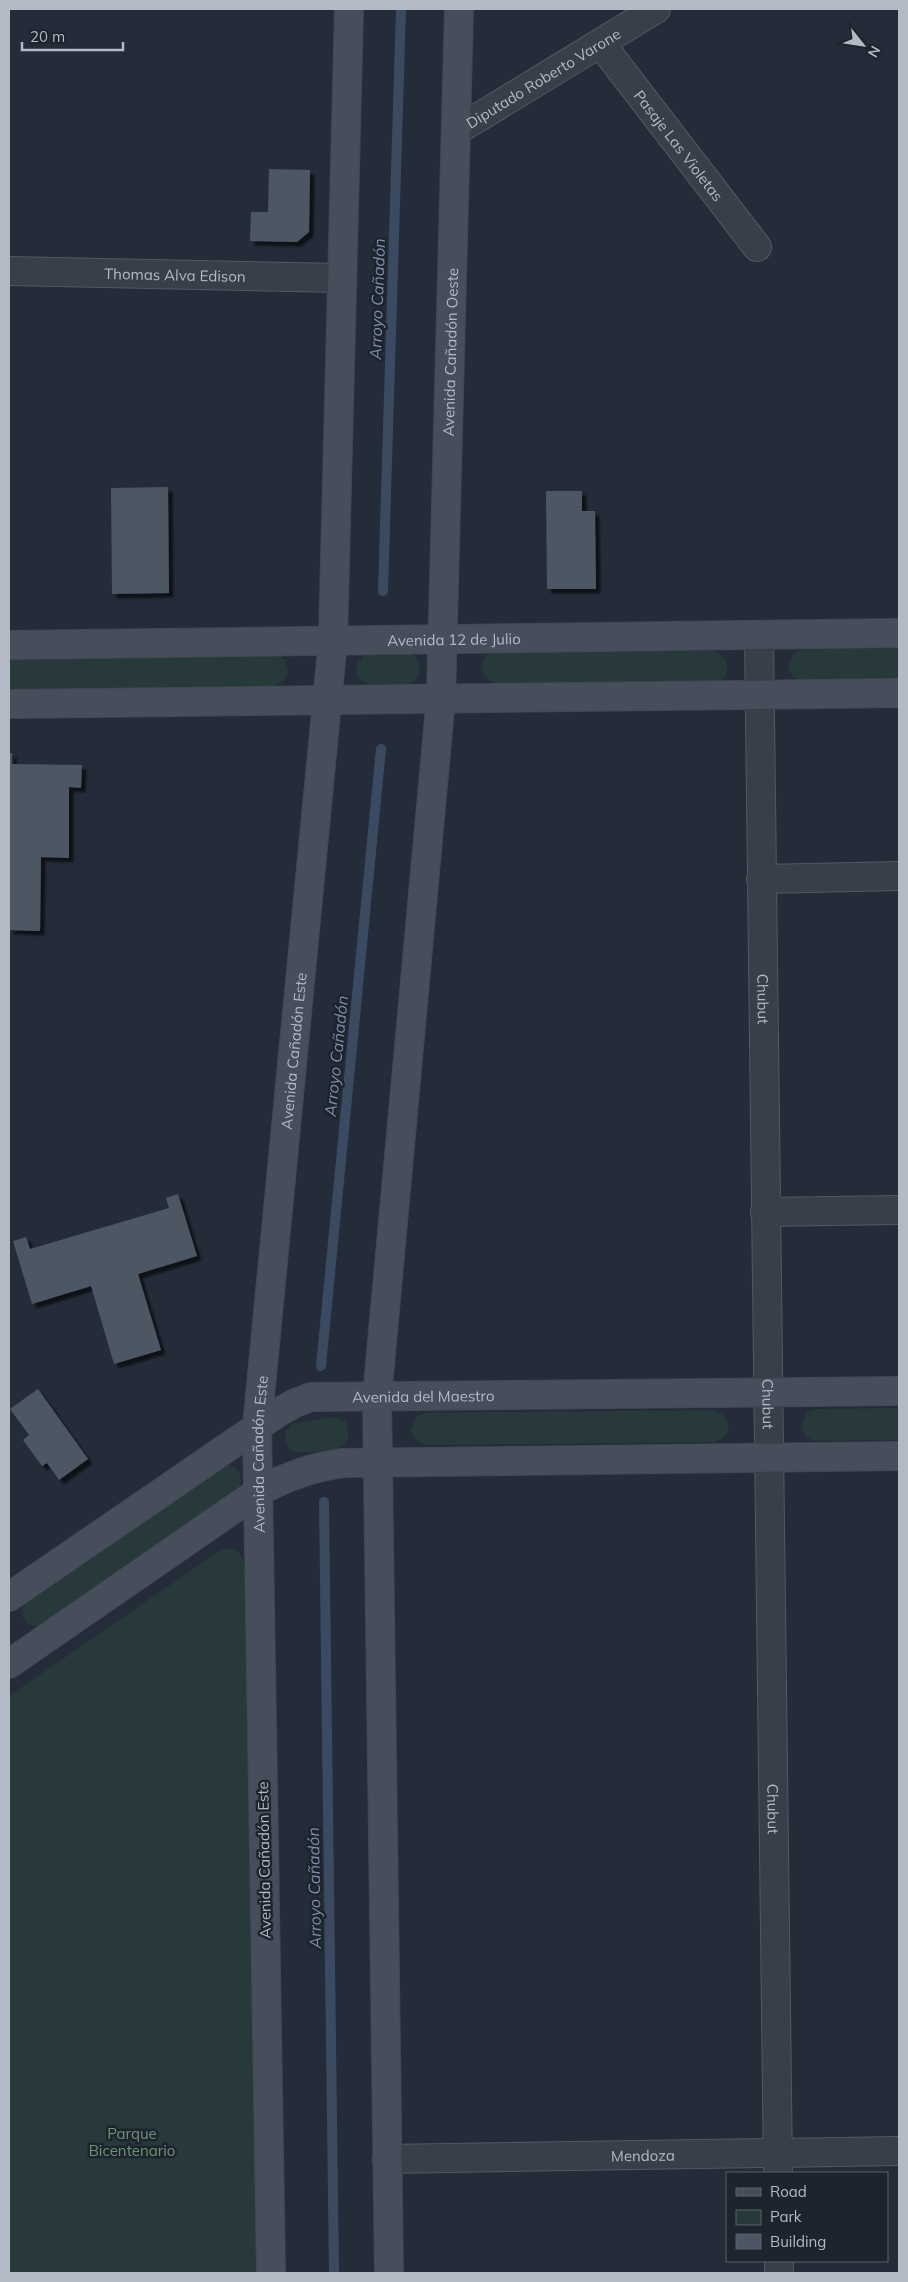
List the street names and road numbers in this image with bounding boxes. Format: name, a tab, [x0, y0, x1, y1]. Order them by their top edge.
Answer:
street label: Diputado Roberto Varone	[462, 24, 624, 132]
street label: Pasaje Las Violetas	[630, 86, 728, 205]
street label: Thomas Alva Edison	[104, 264, 246, 285]
street label: Avenida Cañadón Oeste	[438, 268, 462, 437]
street label: Avenida 12 de Julio	[387, 629, 521, 649]
street label: Avenida Cañadón Este	[276, 972, 310, 1130]
street label: Chubut	[754, 974, 773, 1024]
street label: Avenida Cañadón Este	[247, 1375, 271, 1533]
street label: Chubut	[759, 1378, 778, 1429]
street label: Avenida del Maestro	[352, 1386, 495, 1406]
street label: Avenida Cañadón Este	[253, 1781, 275, 1939]
street label: Chubut	[764, 1783, 783, 1834]
street label: Mendoza	[611, 2145, 675, 2165]

